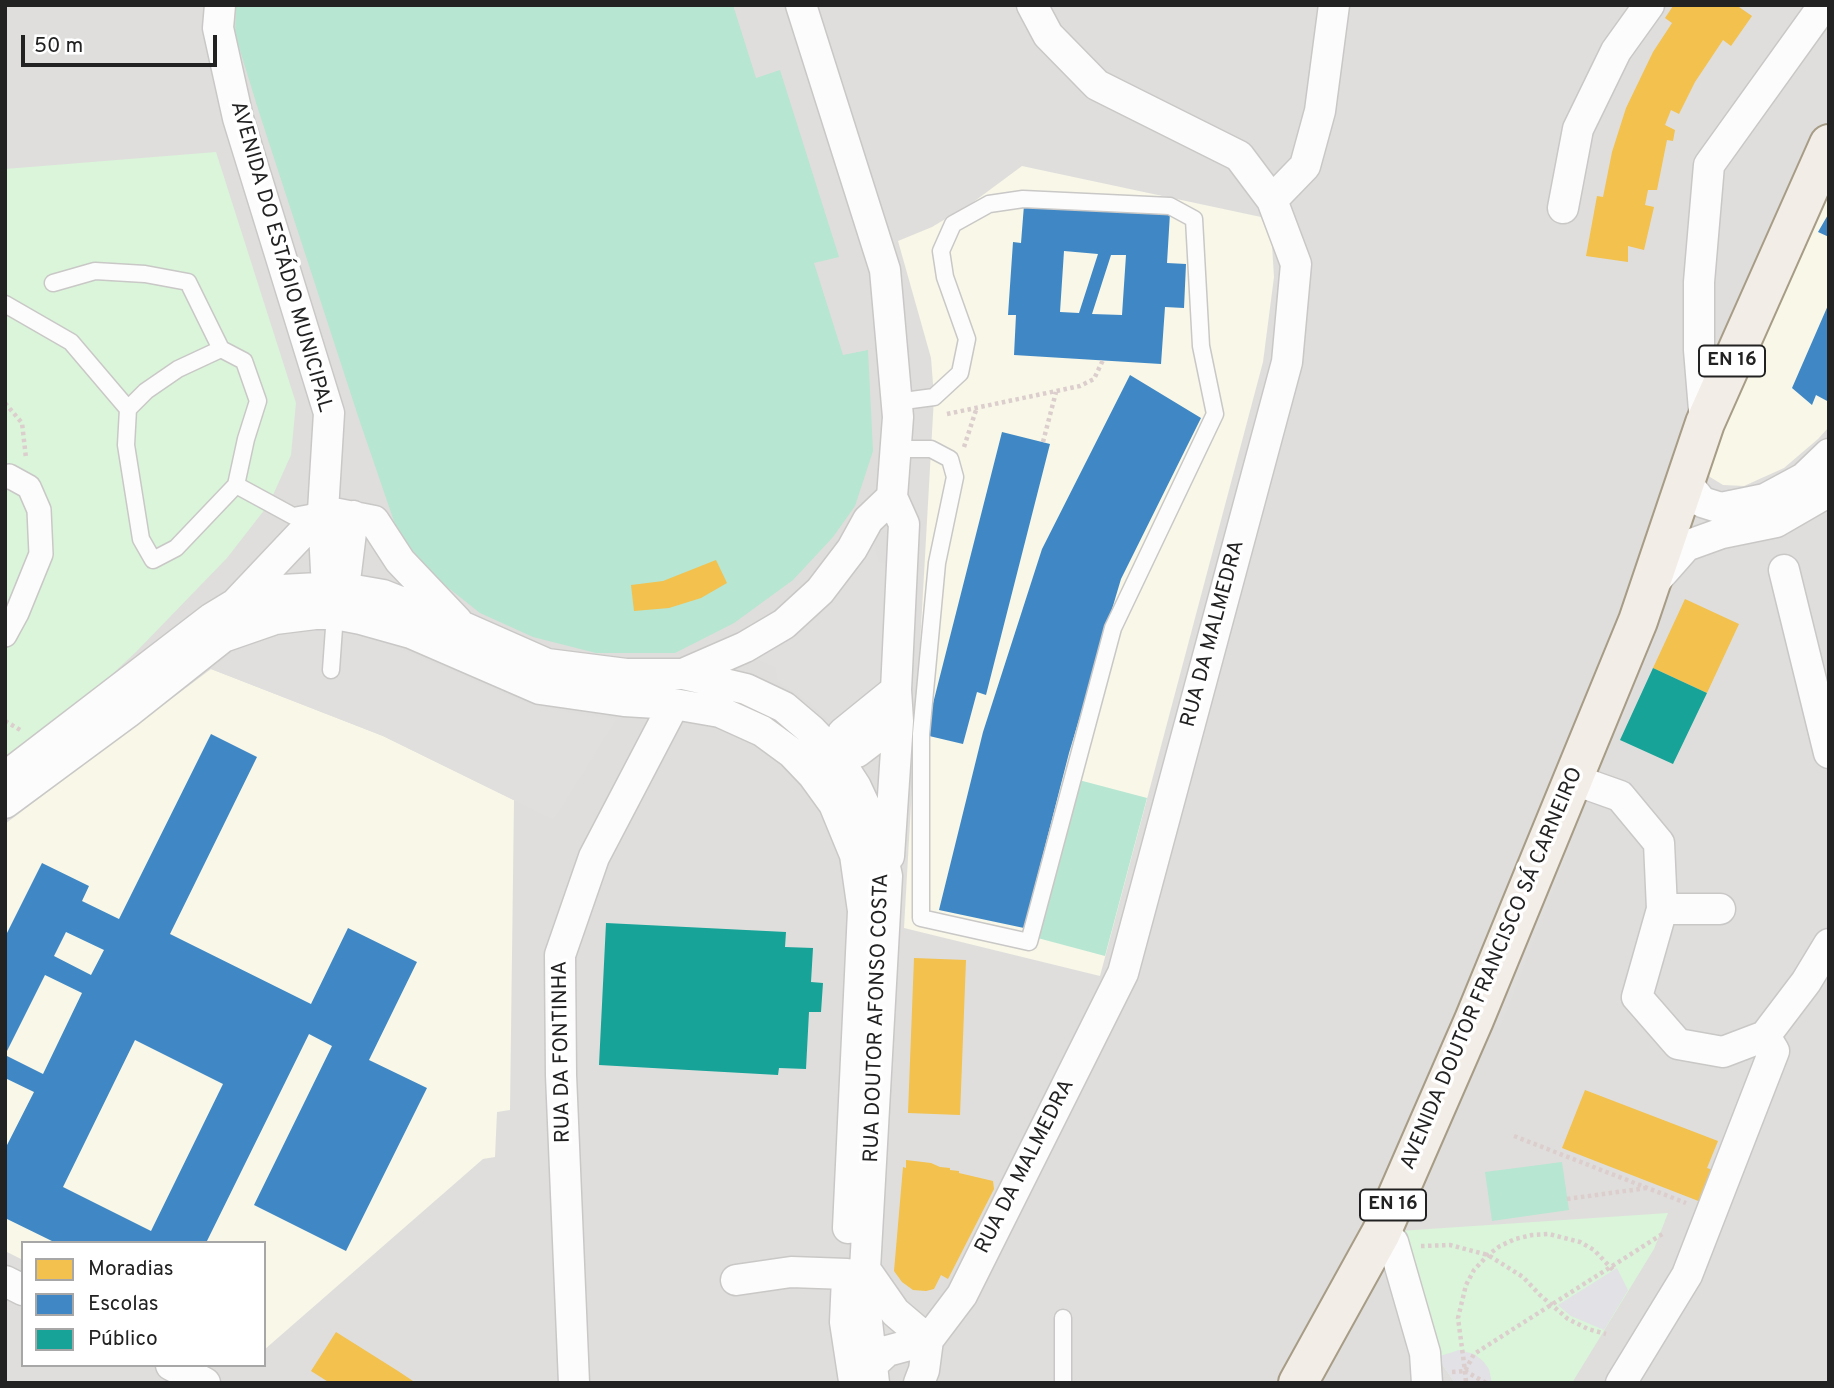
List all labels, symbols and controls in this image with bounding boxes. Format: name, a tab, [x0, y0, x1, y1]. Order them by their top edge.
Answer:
scale bar	[24, 21, 220, 65]
text: 50 m	[34, 33, 83, 60]
street label: AVENIDA DO ESTÁDIO MUNICIPAL	[223, 99, 337, 415]
road number: EN 16	[1699, 346, 1765, 376]
street label: RUA DA MALMEDRA	[1177, 538, 1251, 730]
street label: AVENIDA DOUTOR FRANCISCO SÁ CARNEIRO	[1396, 764, 1590, 1174]
street label: RUA DOUTOR AFONSO COSTA	[860, 873, 896, 1163]
street label: RUA DA FONTINHA	[549, 961, 577, 1143]
street label: RUA DA MALMEDRA	[971, 1076, 1081, 1258]
road number: EN 16	[1360, 1190, 1426, 1220]
legend	[21, 1241, 266, 1367]
text: Moradias	[88, 1256, 174, 1283]
text: Escolas	[88, 1291, 159, 1318]
text: Público	[88, 1326, 158, 1353]

